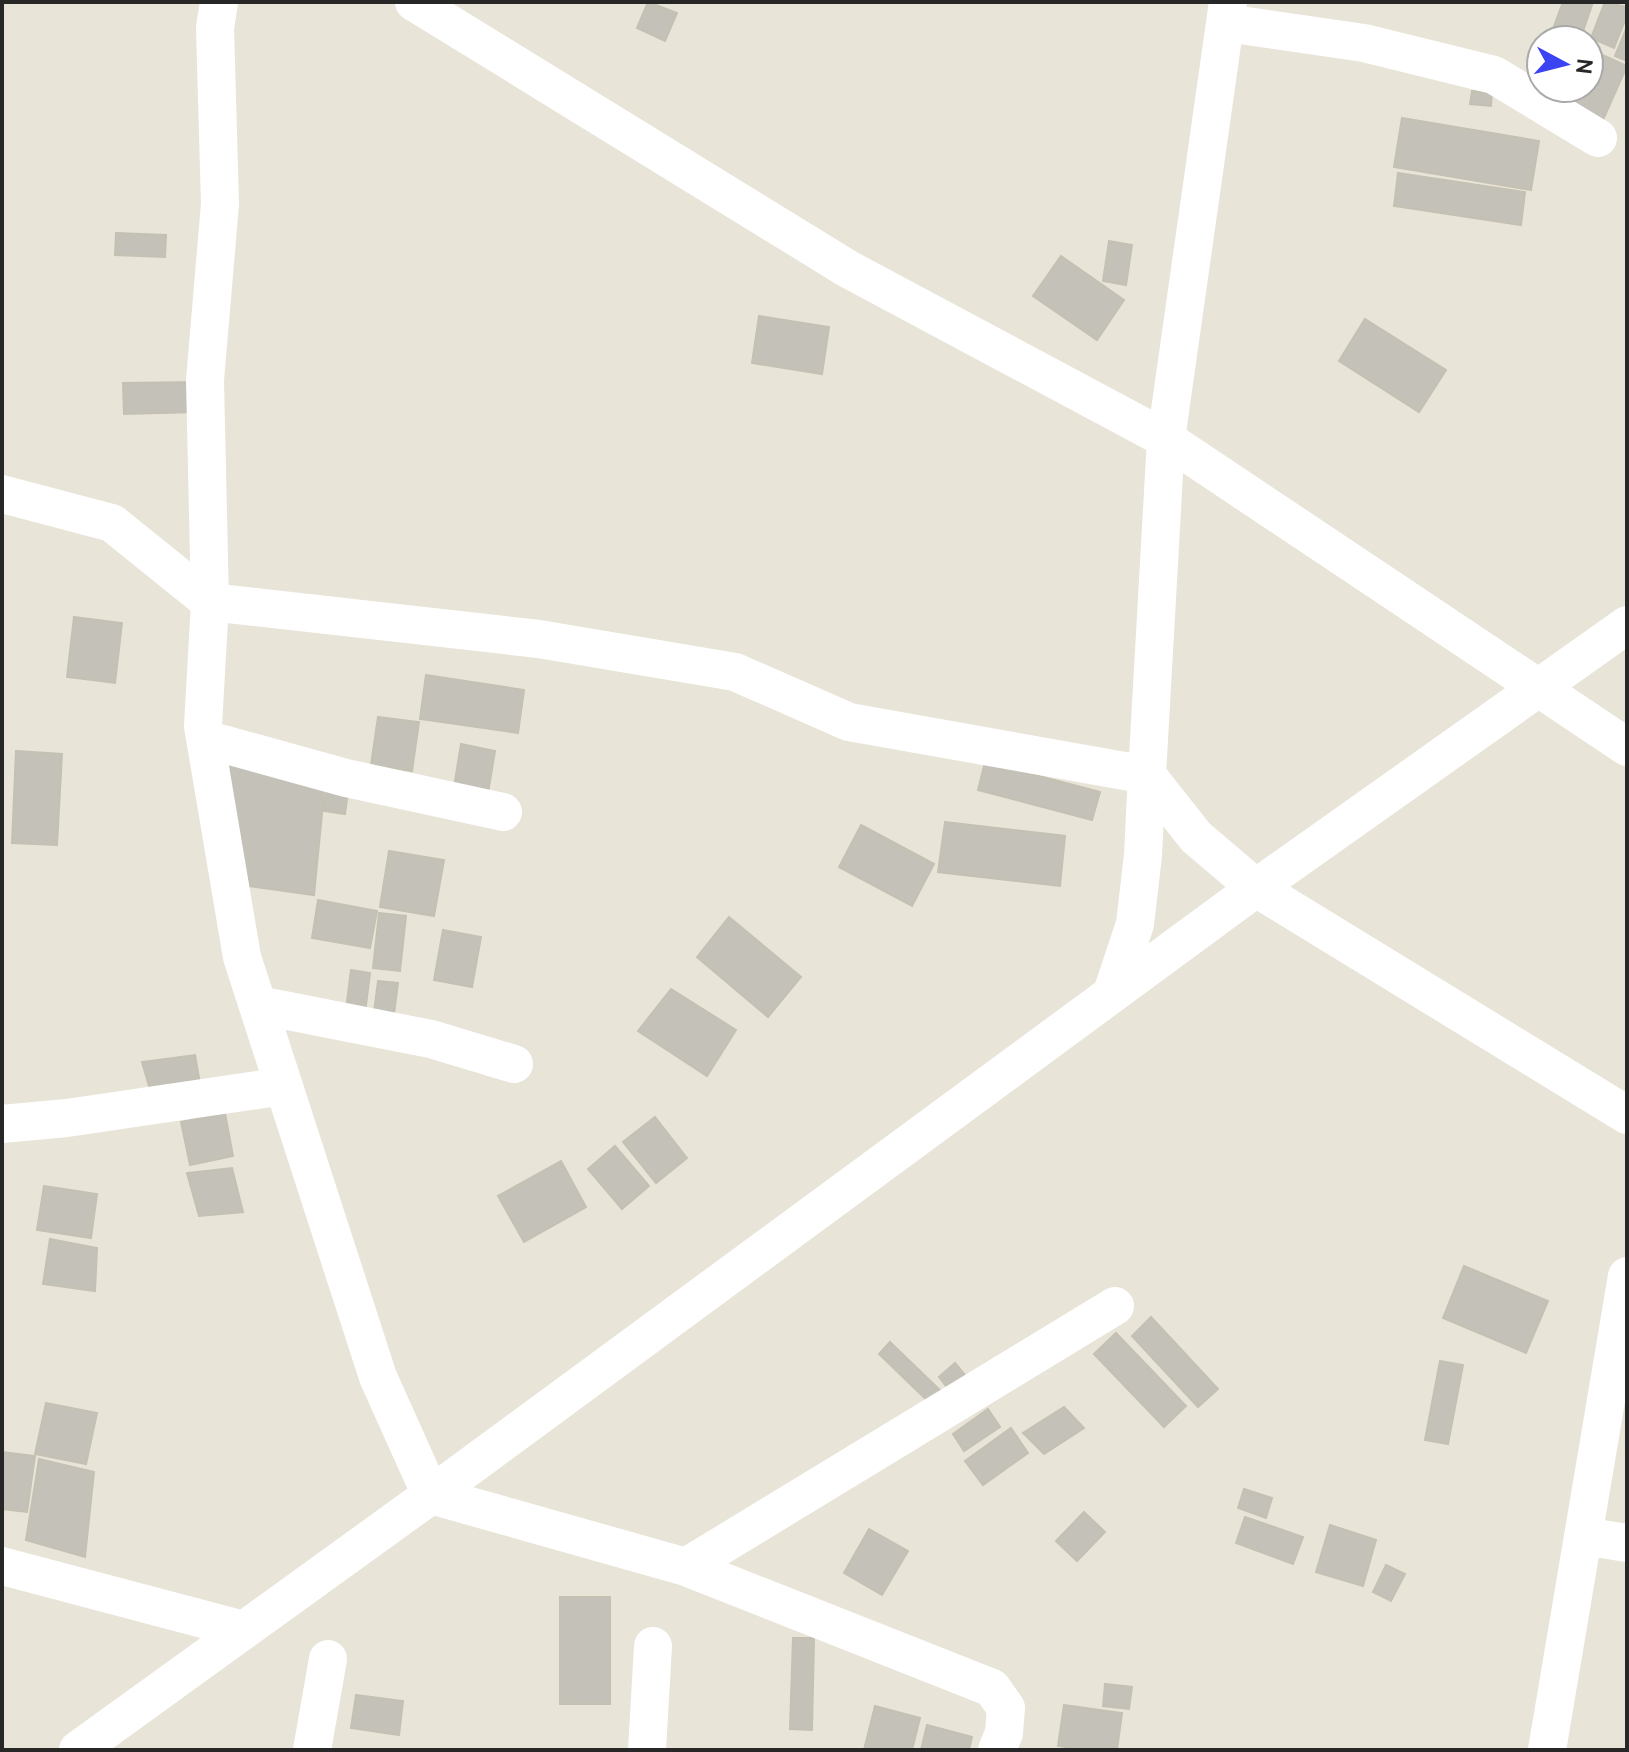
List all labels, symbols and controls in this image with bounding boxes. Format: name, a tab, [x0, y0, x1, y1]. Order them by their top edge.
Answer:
north arrow	[1525, 24, 1605, 104]
text: N	[1570, 57, 1599, 76]

